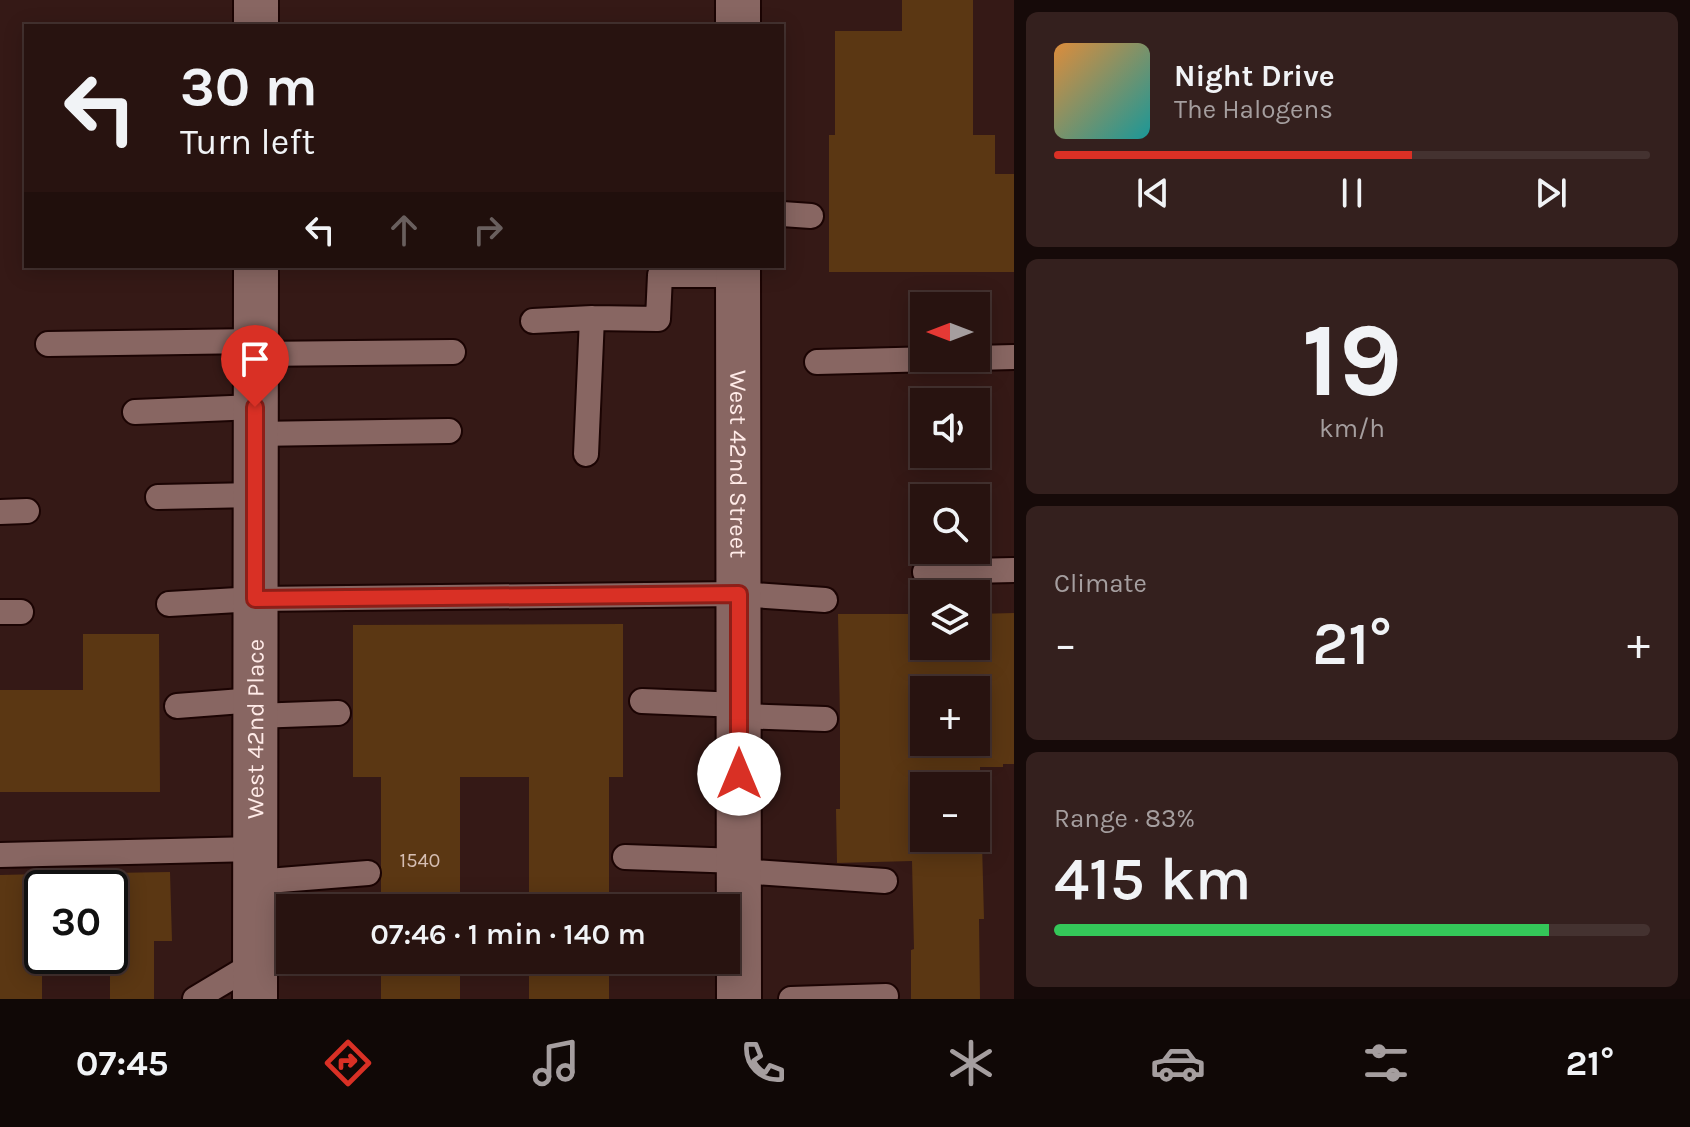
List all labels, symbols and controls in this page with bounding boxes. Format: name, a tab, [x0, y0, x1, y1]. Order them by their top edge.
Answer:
text: 30 m	[180, 54, 318, 119]
icon: left	[48, 56, 152, 160]
text: Night Drive	[1174, 58, 1335, 94]
text: The Halogens	[1174, 94, 1333, 125]
text: Turn left	[180, 121, 315, 163]
icon: previous	[1131, 171, 1175, 215]
icon: pause	[1330, 171, 1374, 215]
icon: next	[1529, 171, 1573, 215]
icon: left	[298, 208, 342, 252]
icon: ahead	[382, 208, 426, 252]
icon: right	[466, 208, 510, 252]
north arrow	[910, 292, 990, 372]
map controls	[910, 292, 990, 852]
text: 19	[1302, 300, 1402, 421]
pin	[221, 325, 289, 407]
icon: arrive	[233, 337, 277, 381]
street label: West 42nd Street	[724, 370, 752, 558]
button: sound	[910, 388, 990, 468]
text: km/h	[1319, 413, 1385, 444]
button: search	[910, 484, 990, 564]
text: Climate	[1054, 568, 1147, 599]
button: layers	[910, 580, 990, 660]
text: 21°	[1312, 609, 1392, 679]
text: −	[1054, 619, 1077, 670]
text: +	[1627, 619, 1650, 670]
street label: West 42nd Place	[241, 639, 269, 819]
button: +	[910, 676, 990, 756]
position arrow	[697, 732, 781, 816]
button: −	[910, 772, 990, 852]
text: Range · 83%	[1054, 803, 1195, 834]
text: 415 km	[1054, 844, 1251, 914]
house number: 1540	[400, 849, 440, 872]
speed limit sign: 30	[24, 870, 128, 974]
text: 07:46 · 1 min · 140 m	[370, 916, 646, 952]
icon: directions	[320, 1035, 376, 1091]
icon: music	[528, 1035, 584, 1091]
icon: phone	[735, 1035, 791, 1091]
icon: climate	[943, 1035, 999, 1091]
icon: car	[1150, 1035, 1206, 1091]
icon: filters	[1358, 1035, 1414, 1091]
text: 07:45	[76, 1042, 169, 1084]
text: 21°	[1566, 1042, 1614, 1084]

